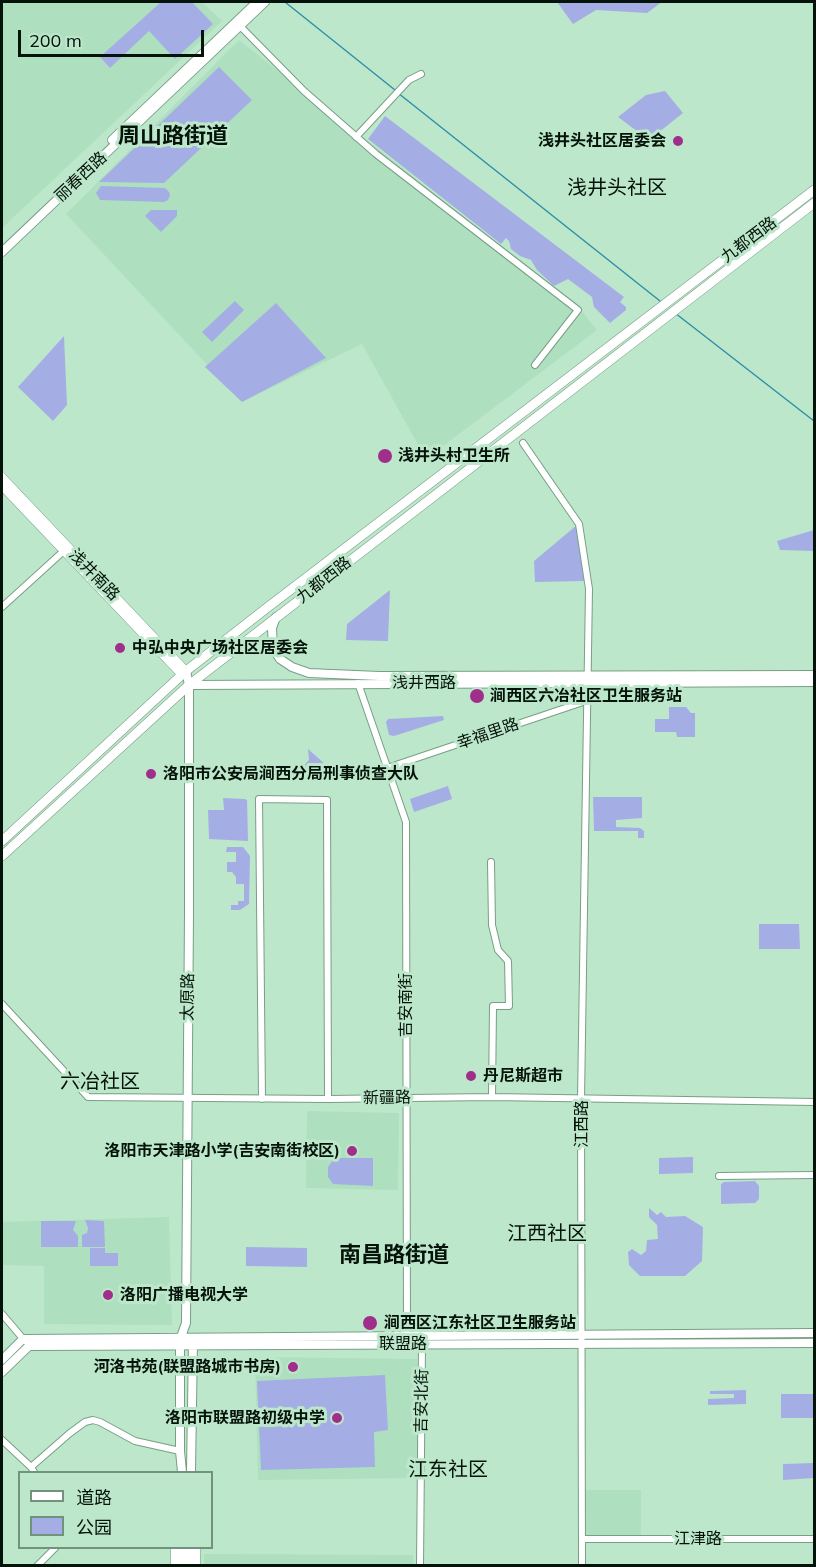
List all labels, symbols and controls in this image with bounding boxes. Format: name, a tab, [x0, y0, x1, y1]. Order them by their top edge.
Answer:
scale bar	[21, 18, 207, 56]
text: 200 m	[29, 29, 82, 52]
district label: 周山路街道	[118, 123, 228, 149]
place label: 浅井头社区居委会	[538, 131, 666, 151]
marker: 浅井头社区居委会	[671, 134, 685, 148]
street label: 丽春西路	[51, 148, 111, 206]
district label: 浅井头社区	[567, 176, 667, 200]
street label: 九都西路	[718, 213, 780, 267]
place label: 浅井头村卫生所	[398, 446, 510, 466]
marker: 浅井头村卫生所	[376, 447, 394, 465]
street label: 浅井南路	[65, 545, 123, 605]
street label: 九都西路	[293, 553, 355, 607]
place label: 中弘中央广场社区居委会	[132, 638, 308, 658]
marker: 中弘中央广场社区居委会	[113, 641, 127, 655]
street label: 浅井西路	[392, 673, 456, 693]
place label: 涧西区六冶社区卫生服务站	[490, 686, 682, 706]
marker: 涧西区六冶社区卫生服务站	[468, 687, 486, 705]
street label: 幸福里路	[455, 715, 521, 753]
place label: 洛阳市公安局涧西分局刑事侦查大队	[163, 764, 419, 784]
marker: 洛阳市公安局涧西分局刑事侦查大队	[144, 767, 158, 781]
street label: 太原路	[178, 973, 198, 1021]
street label: 吉安南街	[396, 973, 416, 1037]
place label: 丹尼斯超市	[483, 1066, 563, 1086]
marker: 丹尼斯超市	[464, 1069, 478, 1083]
district label: 六冶社区	[60, 1070, 140, 1094]
street label: 新疆路	[363, 1088, 411, 1108]
street label: 江西路	[572, 1100, 592, 1148]
place label: 洛阳市天津路小学(吉安南街校区)	[105, 1141, 340, 1161]
marker: 洛阳市天津路小学(吉安南街校区)	[345, 1144, 359, 1158]
district label: 江西社区	[507, 1222, 587, 1246]
district label: 南昌路街道	[339, 1242, 449, 1268]
place label: 洛阳广播电视大学	[120, 1285, 248, 1305]
marker: 洛阳广播电视大学	[101, 1288, 115, 1302]
place label: 涧西区江东社区卫生服务站	[384, 1313, 576, 1333]
marker: 涧西区江东社区卫生服务站	[361, 1314, 379, 1332]
street label: 联盟路	[379, 1334, 427, 1354]
place label: 河洛书苑(联盟路城市书房)	[94, 1357, 281, 1377]
marker: 河洛书苑(联盟路城市书房)	[286, 1360, 300, 1374]
street label: 吉安北街	[412, 1369, 432, 1433]
place label: 洛阳市联盟路初级中学	[165, 1408, 325, 1428]
marker: 洛阳市联盟路初级中学	[330, 1411, 344, 1425]
district label: 江东社区	[408, 1458, 488, 1482]
legend	[18, 1471, 213, 1549]
text: 道路	[76, 1486, 112, 1509]
text: 公园	[76, 1516, 112, 1539]
street label: 江津路	[674, 1529, 722, 1549]

